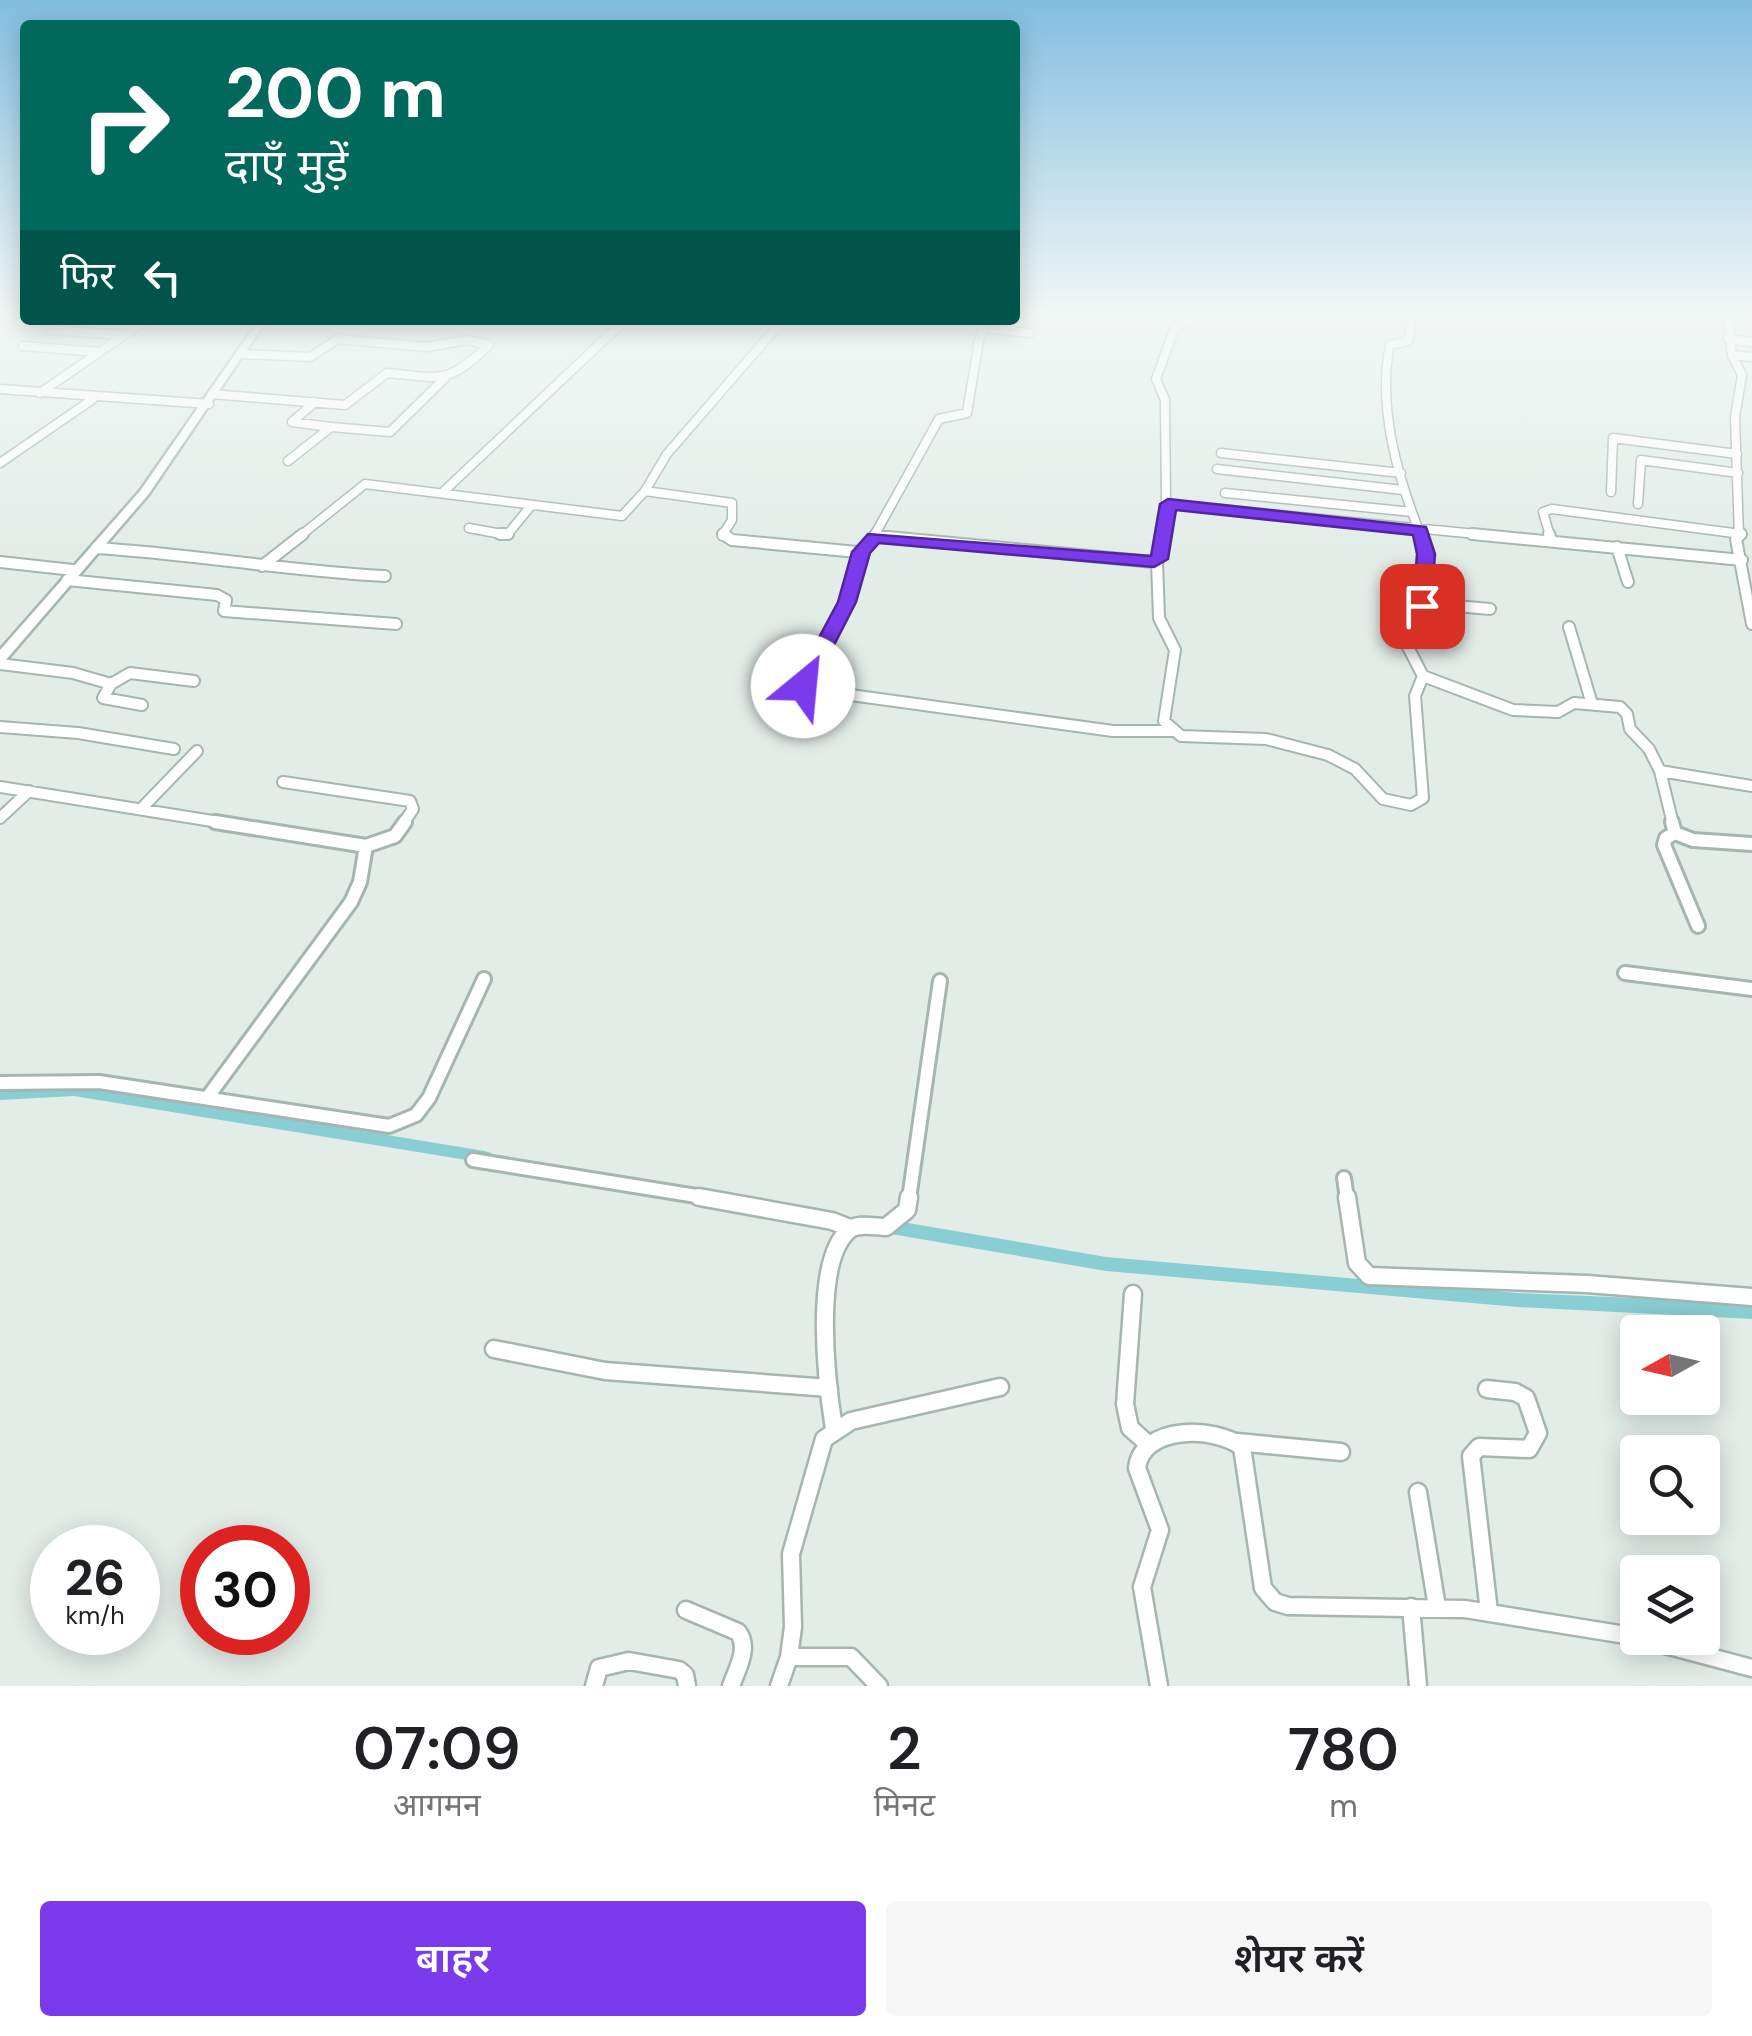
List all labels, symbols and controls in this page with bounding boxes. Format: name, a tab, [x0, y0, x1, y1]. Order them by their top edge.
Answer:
text: 200 m	[225, 48, 446, 139]
icon: right	[60, 60, 190, 190]
text: दाएँ मुड़ें	[225, 136, 348, 195]
icon: left	[135, 250, 190, 305]
text: फिर	[60, 251, 115, 301]
pin	[1380, 564, 1465, 649]
icon: arrive	[1395, 579, 1450, 634]
position arrow	[751, 634, 855, 738]
north arrow	[1620, 1315, 1720, 1415]
map controls	[1620, 1315, 1720, 1655]
button: search	[1620, 1435, 1720, 1535]
speed limit sign: 30	[180, 1525, 310, 1655]
text: 26	[65, 1545, 125, 1611]
button: layers	[1620, 1555, 1720, 1655]
text: km/h	[65, 1599, 125, 1632]
text: 07:09	[353, 1709, 521, 1788]
text: 2	[887, 1709, 922, 1788]
text: 780	[1288, 1710, 1399, 1789]
text: आगमन	[393, 1784, 481, 1826]
text: मिनट	[874, 1784, 935, 1826]
text: m	[1329, 1785, 1358, 1827]
button: बाहर	[40, 1901, 866, 2016]
button: शेयर करें	[886, 1901, 1712, 2016]

